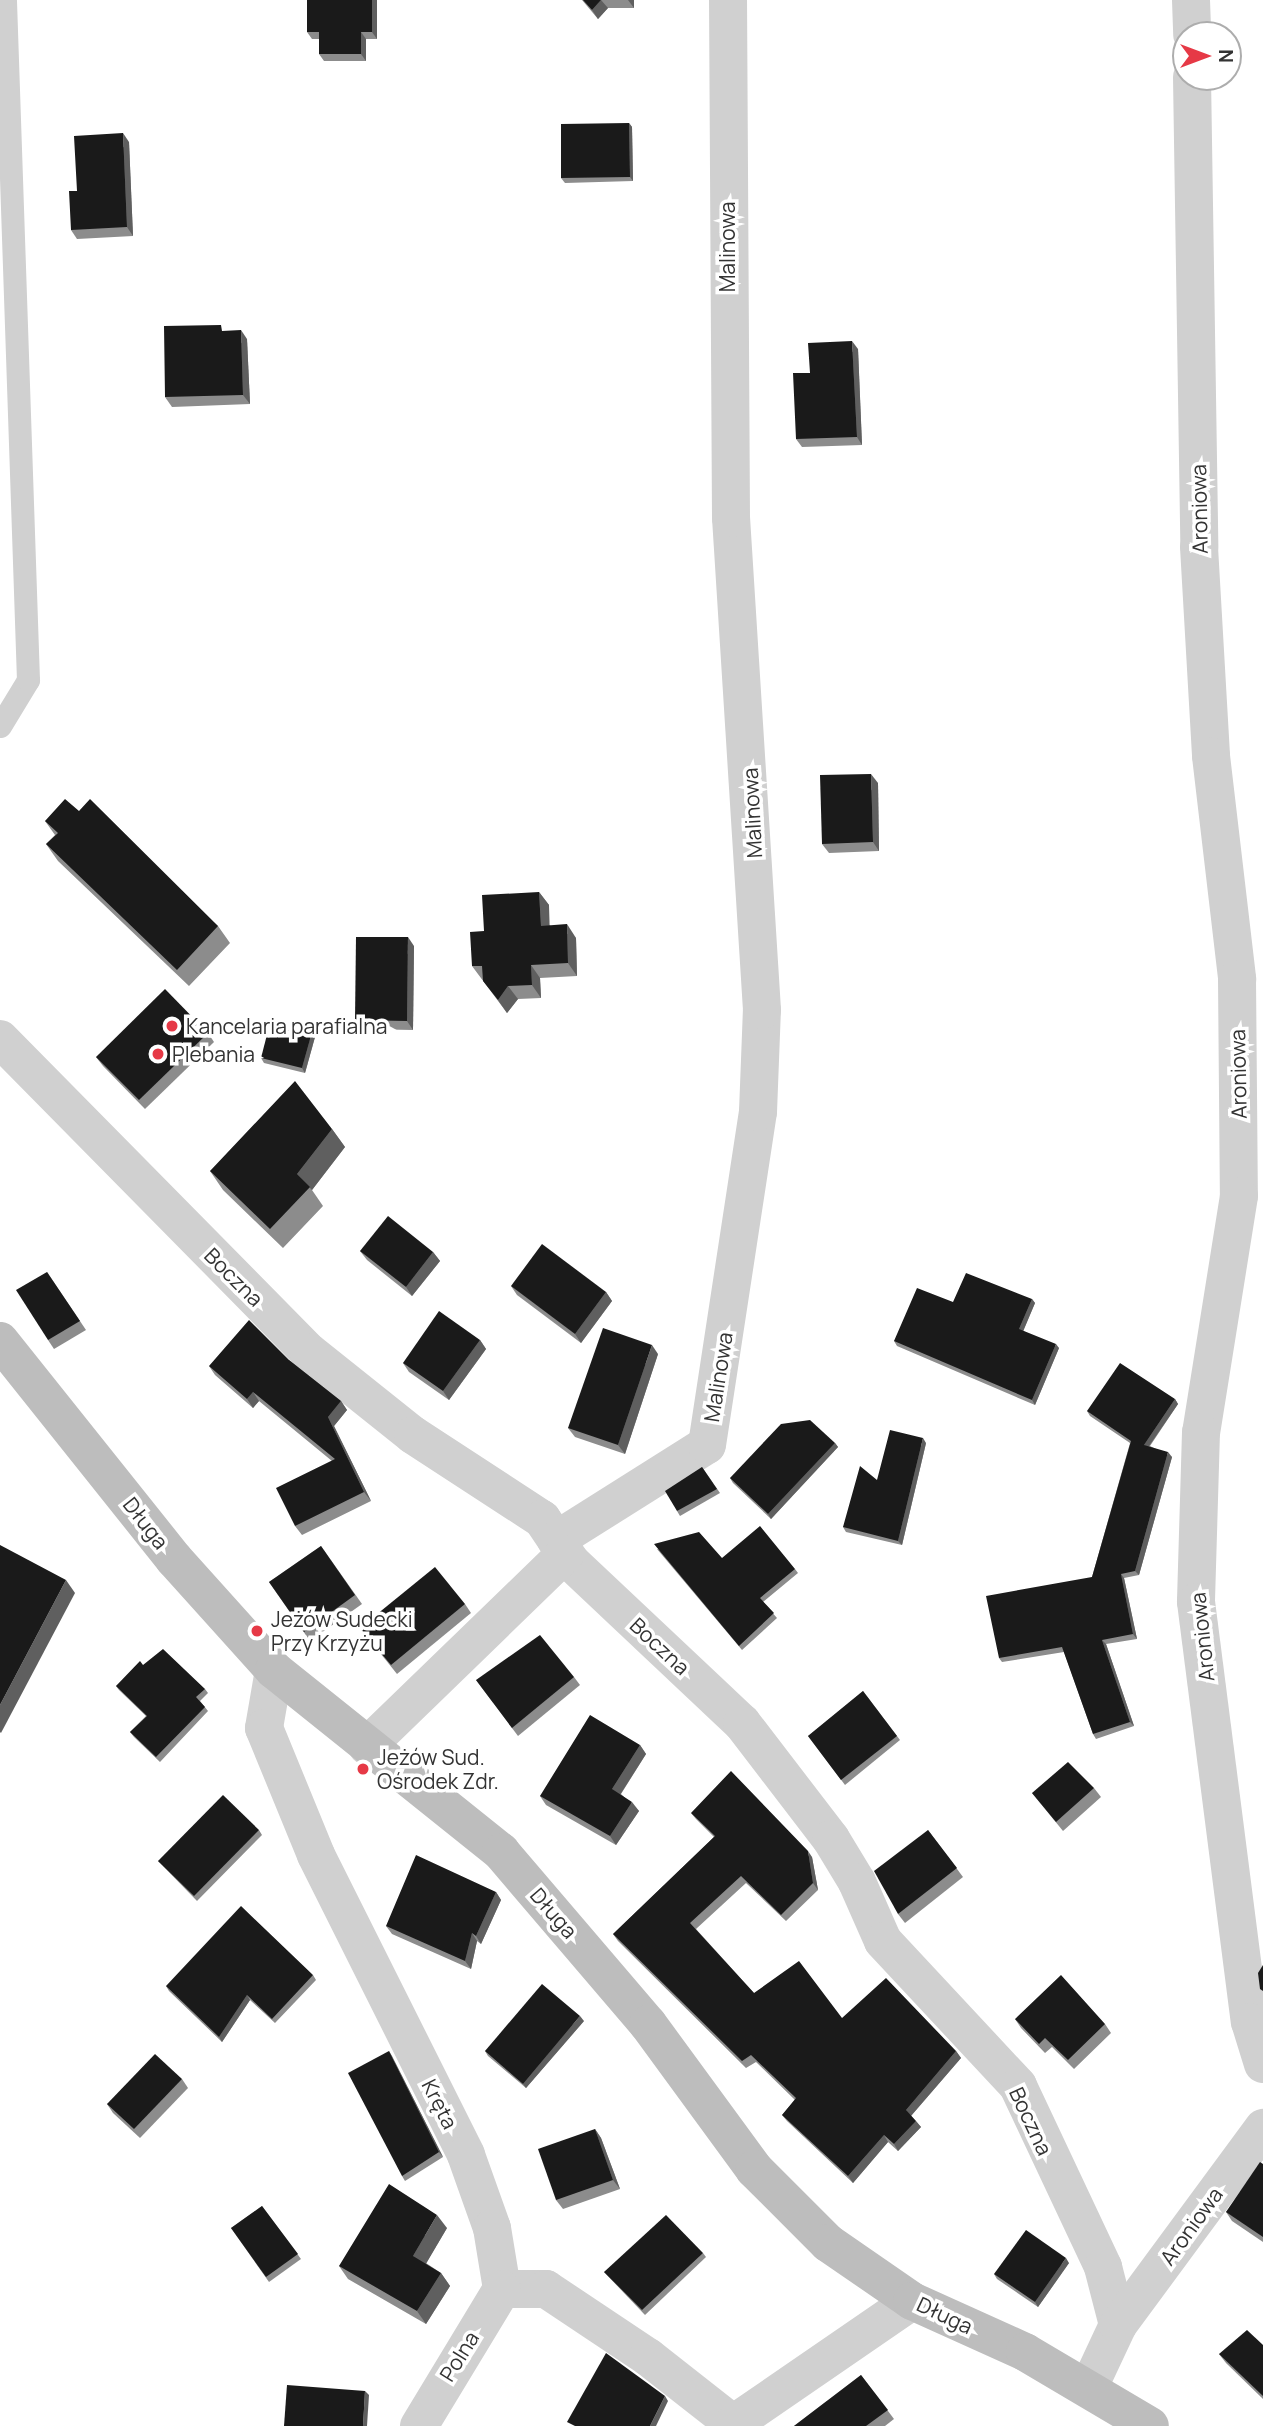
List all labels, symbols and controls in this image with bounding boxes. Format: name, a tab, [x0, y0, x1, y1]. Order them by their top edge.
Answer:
north arrow	[1172, 21, 1242, 91]
text: N	[1213, 49, 1239, 63]
street label: Malinowa	[714, 202, 740, 292]
street label: Aroniowa	[1186, 464, 1212, 554]
street label: Malinowa	[737, 767, 767, 859]
place label: Kancelaria parafialna	[186, 1013, 387, 1039]
marker: Kancelaria parafialna	[164, 1018, 180, 1034]
street label: Aroniowa	[1225, 1029, 1251, 1119]
place label: Plebania	[172, 1041, 255, 1067]
marker: Plebania	[150, 1046, 166, 1062]
street label: Boczna	[200, 1243, 268, 1311]
street label: Malinowa	[698, 1330, 738, 1424]
street label: Długa	[118, 1492, 174, 1554]
street label: Aroniowa	[1185, 1591, 1219, 1683]
place label: Jeżów Sudecki Przy Krzyżu	[271, 1606, 413, 1656]
street label: Boczna	[625, 1612, 695, 1680]
marker: Jeżów Sudecki Przy Krzyżu	[249, 1623, 265, 1639]
place label: Jeżów Sud. Ośrodek Zdr.	[377, 1744, 499, 1794]
marker: Jeżów Sud. Ośrodek Zdr.	[355, 1761, 371, 1777]
street label: Długa	[525, 1883, 583, 1943]
street label: Kręta	[417, 2075, 463, 2133]
street label: Boczna	[1004, 2083, 1058, 2159]
street label: Aroniowa	[1154, 2182, 1228, 2270]
street label: Długa	[913, 2291, 977, 2339]
street label: Polna	[434, 2326, 484, 2386]

